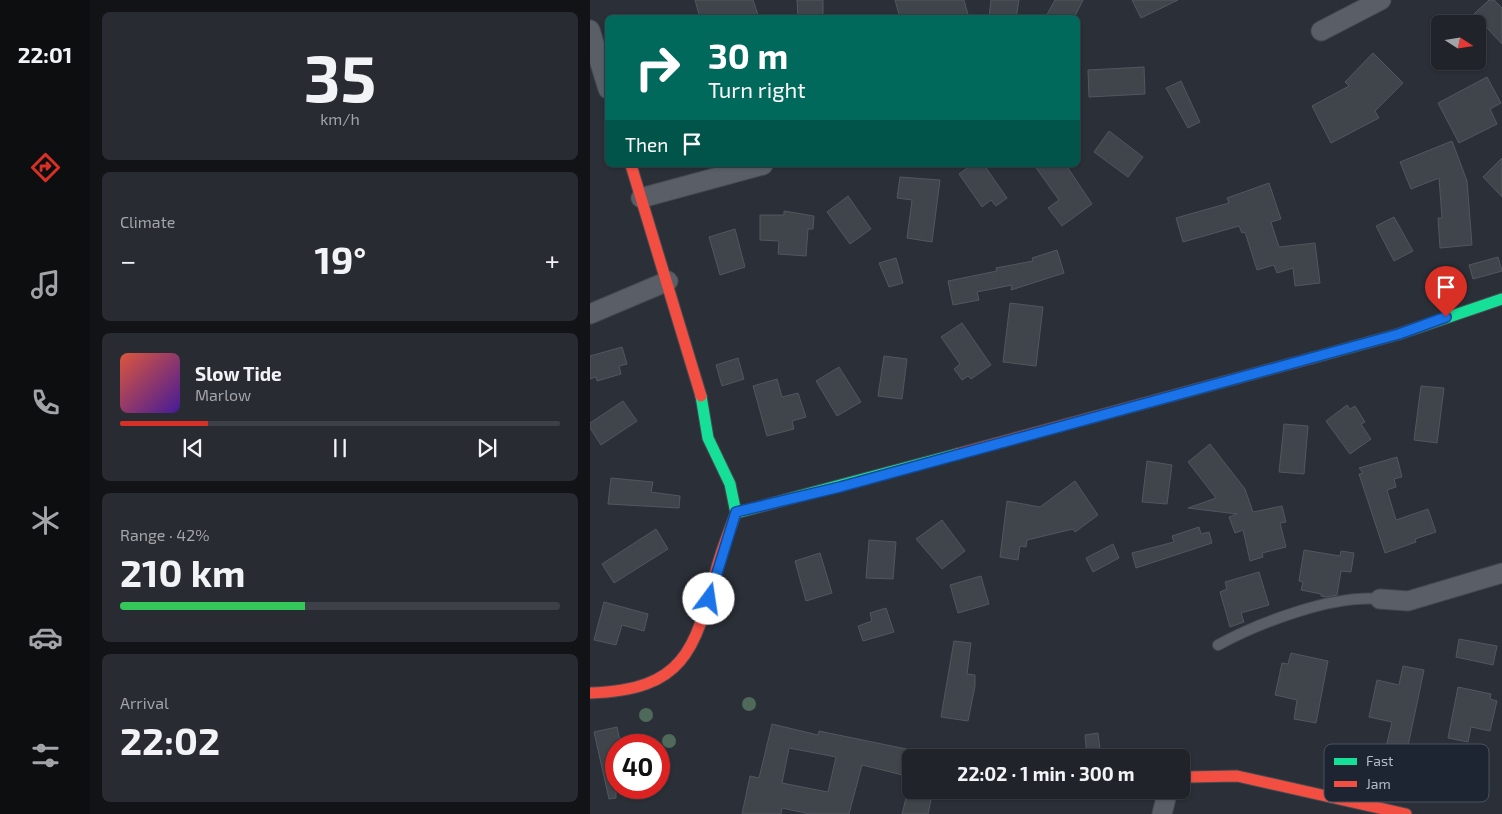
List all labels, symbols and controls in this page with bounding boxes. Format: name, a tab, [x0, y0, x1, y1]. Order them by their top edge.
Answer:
north arrow	[1431, 15, 1486, 70]
map controls	[1431, 15, 1486, 70]
text: 30 m	[708, 34, 788, 76]
icon: right	[625, 35, 690, 100]
text: 35	[304, 37, 376, 115]
text: 22:01	[18, 41, 72, 67]
text: Turn right	[708, 76, 806, 102]
text: km/h	[320, 109, 360, 128]
icon: arrive	[678, 130, 706, 158]
text: Then	[625, 133, 668, 156]
icon: directions	[28, 150, 63, 185]
text: Climate	[120, 212, 175, 231]
text: 19°	[315, 236, 366, 282]
text: −	[120, 243, 136, 277]
text: +	[545, 243, 560, 277]
pin	[1425, 266, 1467, 317]
icon: music	[28, 267, 63, 302]
icon: arrive	[1432, 273, 1460, 301]
text: Slow Tide	[195, 362, 282, 385]
icon: phone	[28, 385, 63, 420]
text: Marlow	[195, 385, 251, 404]
icon: previous	[179, 434, 207, 462]
icon: pause	[326, 434, 354, 462]
icon: next	[473, 434, 501, 462]
icon: climate	[28, 503, 63, 538]
text: Range · 42%	[120, 525, 209, 544]
text: 210 km	[120, 549, 245, 595]
position arrow	[682, 572, 734, 624]
icon: car	[28, 620, 63, 655]
text: Arrival	[120, 693, 169, 712]
text: 22:02	[120, 717, 220, 763]
speed limit sign: 40	[605, 734, 670, 799]
icon: filters	[28, 738, 63, 773]
legend	[1324, 744, 1489, 802]
text: Fast	[1366, 752, 1393, 769]
text: 22:02 · 1 min · 300 m	[957, 762, 1135, 785]
text: Jam	[1366, 775, 1391, 792]

